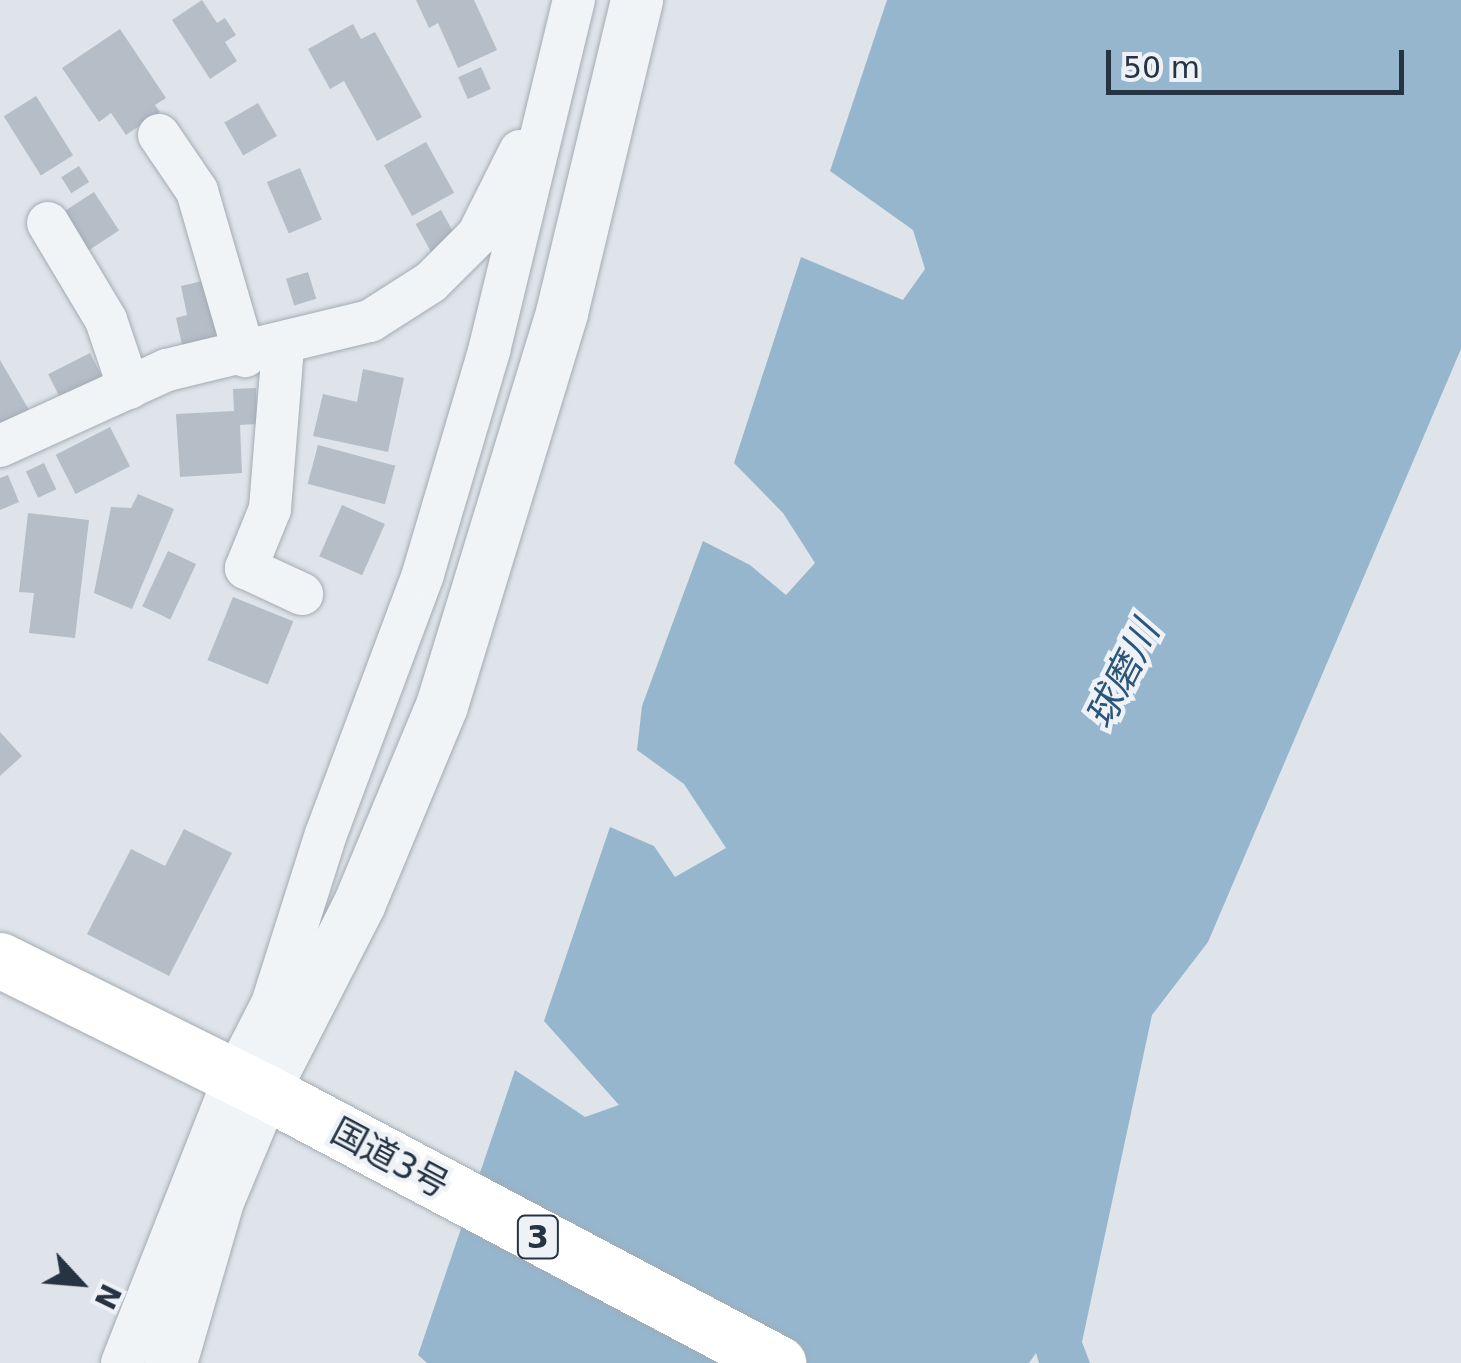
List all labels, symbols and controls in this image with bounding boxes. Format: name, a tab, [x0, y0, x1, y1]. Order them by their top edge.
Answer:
scale bar	[1111, 30, 1408, 92]
text: 50 m	[1123, 50, 1200, 85]
water label: 球磨川	[1077, 614, 1169, 736]
street label: 国道3号	[324, 1110, 456, 1206]
road number: 3	[516, 1210, 560, 1264]
north arrow	[30, 1233, 130, 1333]
text: N	[87, 1279, 127, 1314]

